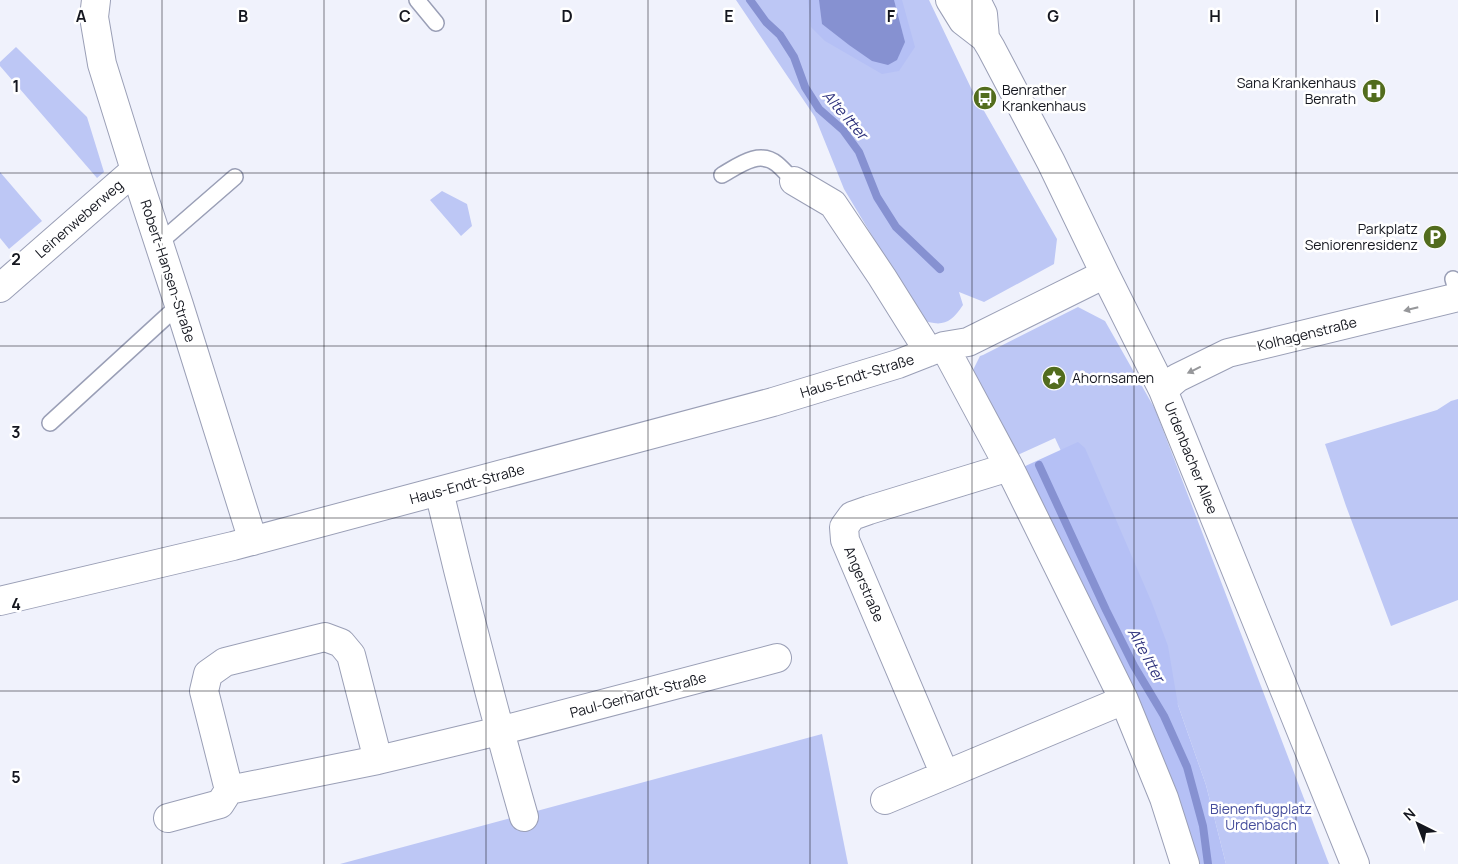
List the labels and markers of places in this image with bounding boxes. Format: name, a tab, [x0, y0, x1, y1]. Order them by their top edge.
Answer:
place label: Sana Krankenhaus Benrath	[1237, 73, 1356, 108]
hospital icon: Sana Krankenhaus Benrath	[1361, 78, 1387, 104]
place label: Benrather Krankenhaus	[1002, 80, 1086, 115]
bus stop icon: Benrather Krankenhaus	[972, 85, 998, 111]
place label: Parkplatz Seniorenresidenz	[1305, 219, 1418, 254]
parking icon: Parkplatz Seniorenresidenz	[1422, 224, 1448, 250]
place icon: Ahornsamen	[1041, 365, 1067, 391]
place label: Ahornsamen	[1072, 368, 1154, 387]

